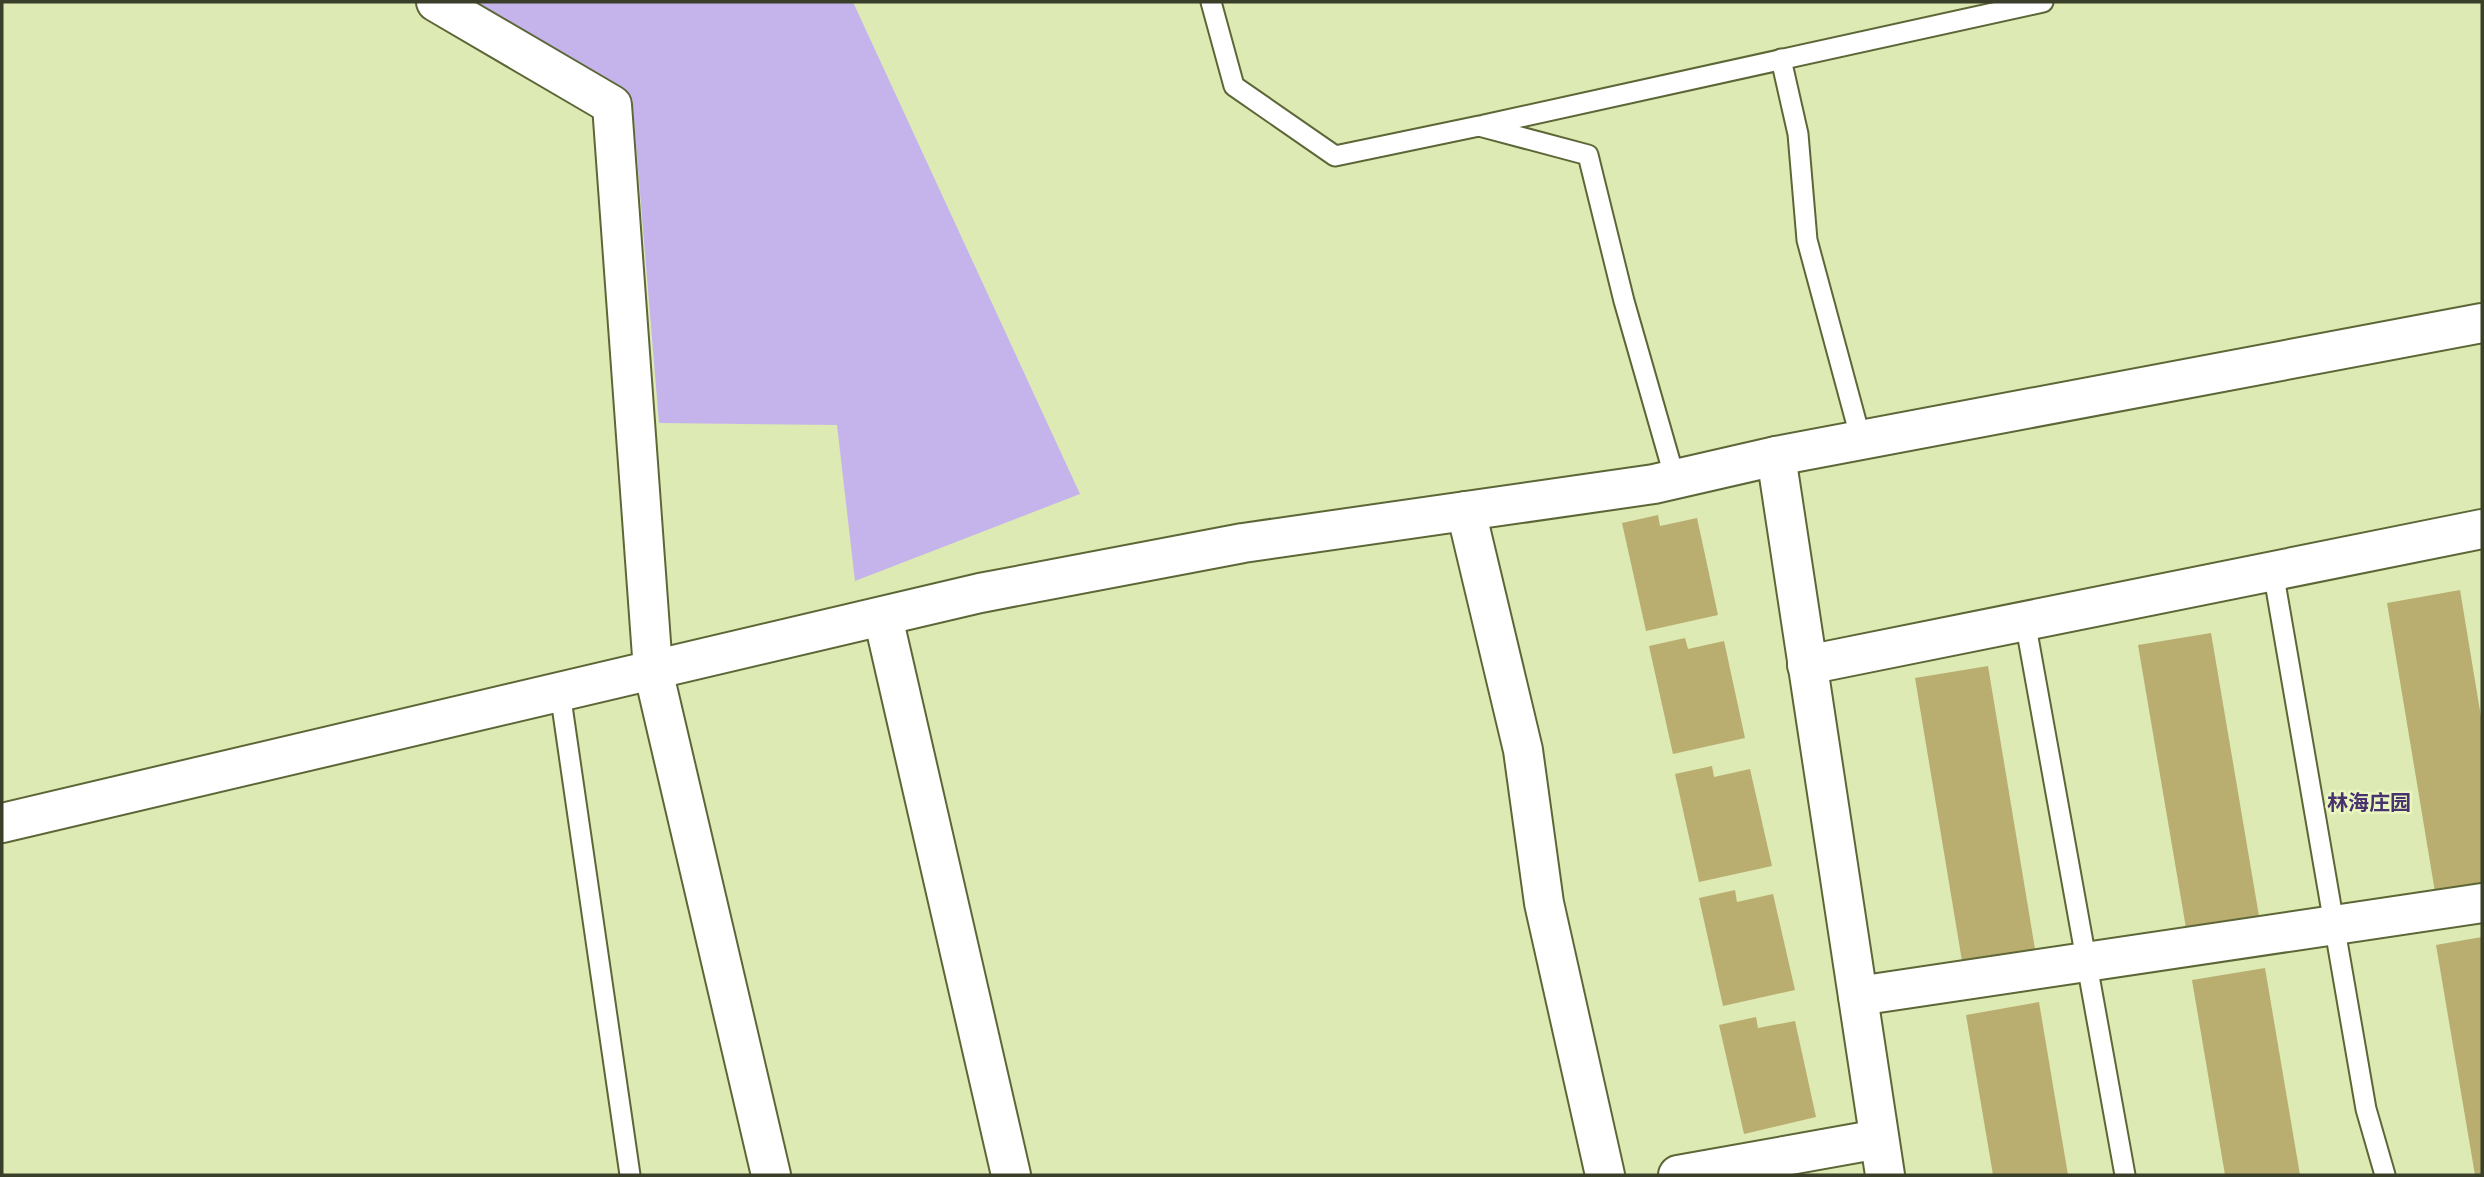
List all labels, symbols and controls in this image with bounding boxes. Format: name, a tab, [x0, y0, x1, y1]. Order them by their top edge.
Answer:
district label: 林海庄园	[2327, 790, 2411, 815]

